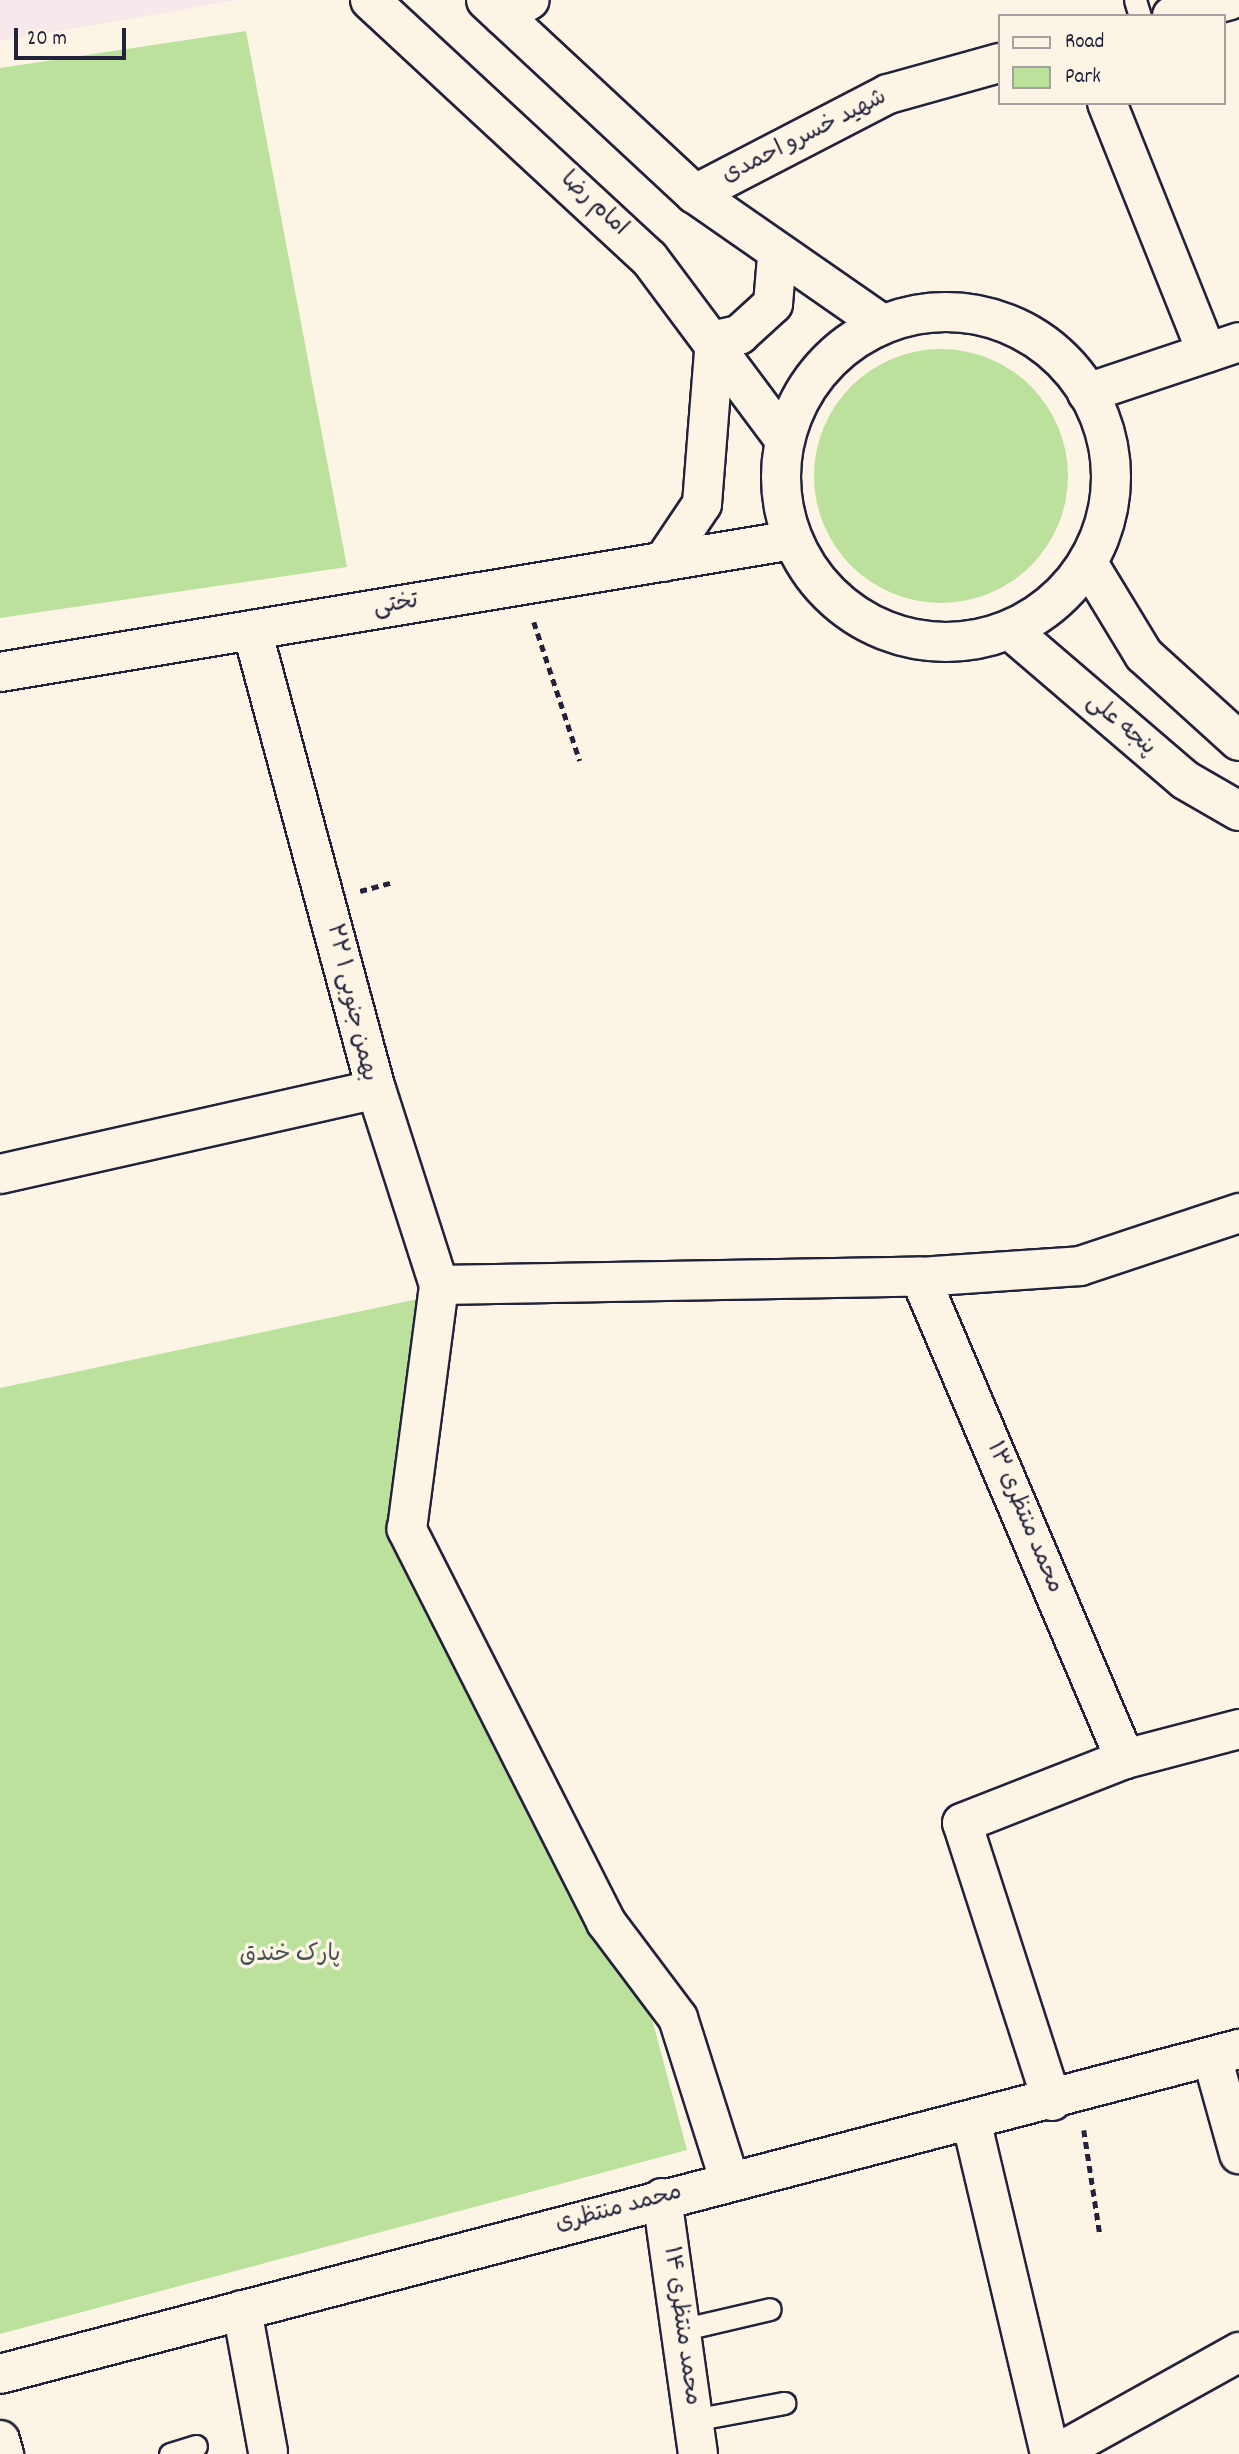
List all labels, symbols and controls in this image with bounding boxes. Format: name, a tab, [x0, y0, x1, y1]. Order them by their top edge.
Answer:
scale bar	[18, 14, 130, 58]
legend	[998, 14, 1225, 105]
text: 20 m	[27, 25, 67, 55]
text: Road	[1065, 28, 1104, 58]
text: Park	[1065, 63, 1101, 93]
street label: شهید خسرو احمدی	[718, 85, 892, 191]
street label: امام رضا	[554, 167, 632, 243]
street label: تختی	[372, 589, 420, 623]
street label: پنجه علی	[1080, 689, 1160, 763]
street label: ۲۲ بهمن جنوبی ۱	[318, 921, 382, 1085]
street label: محمد منتظری ۱۳	[979, 1438, 1067, 1598]
park label: پارک خندق	[240, 1942, 340, 1970]
street label: محمد منتظری	[553, 2180, 685, 2240]
street label: محمد منتظری ۱۴	[655, 2245, 705, 2407]

